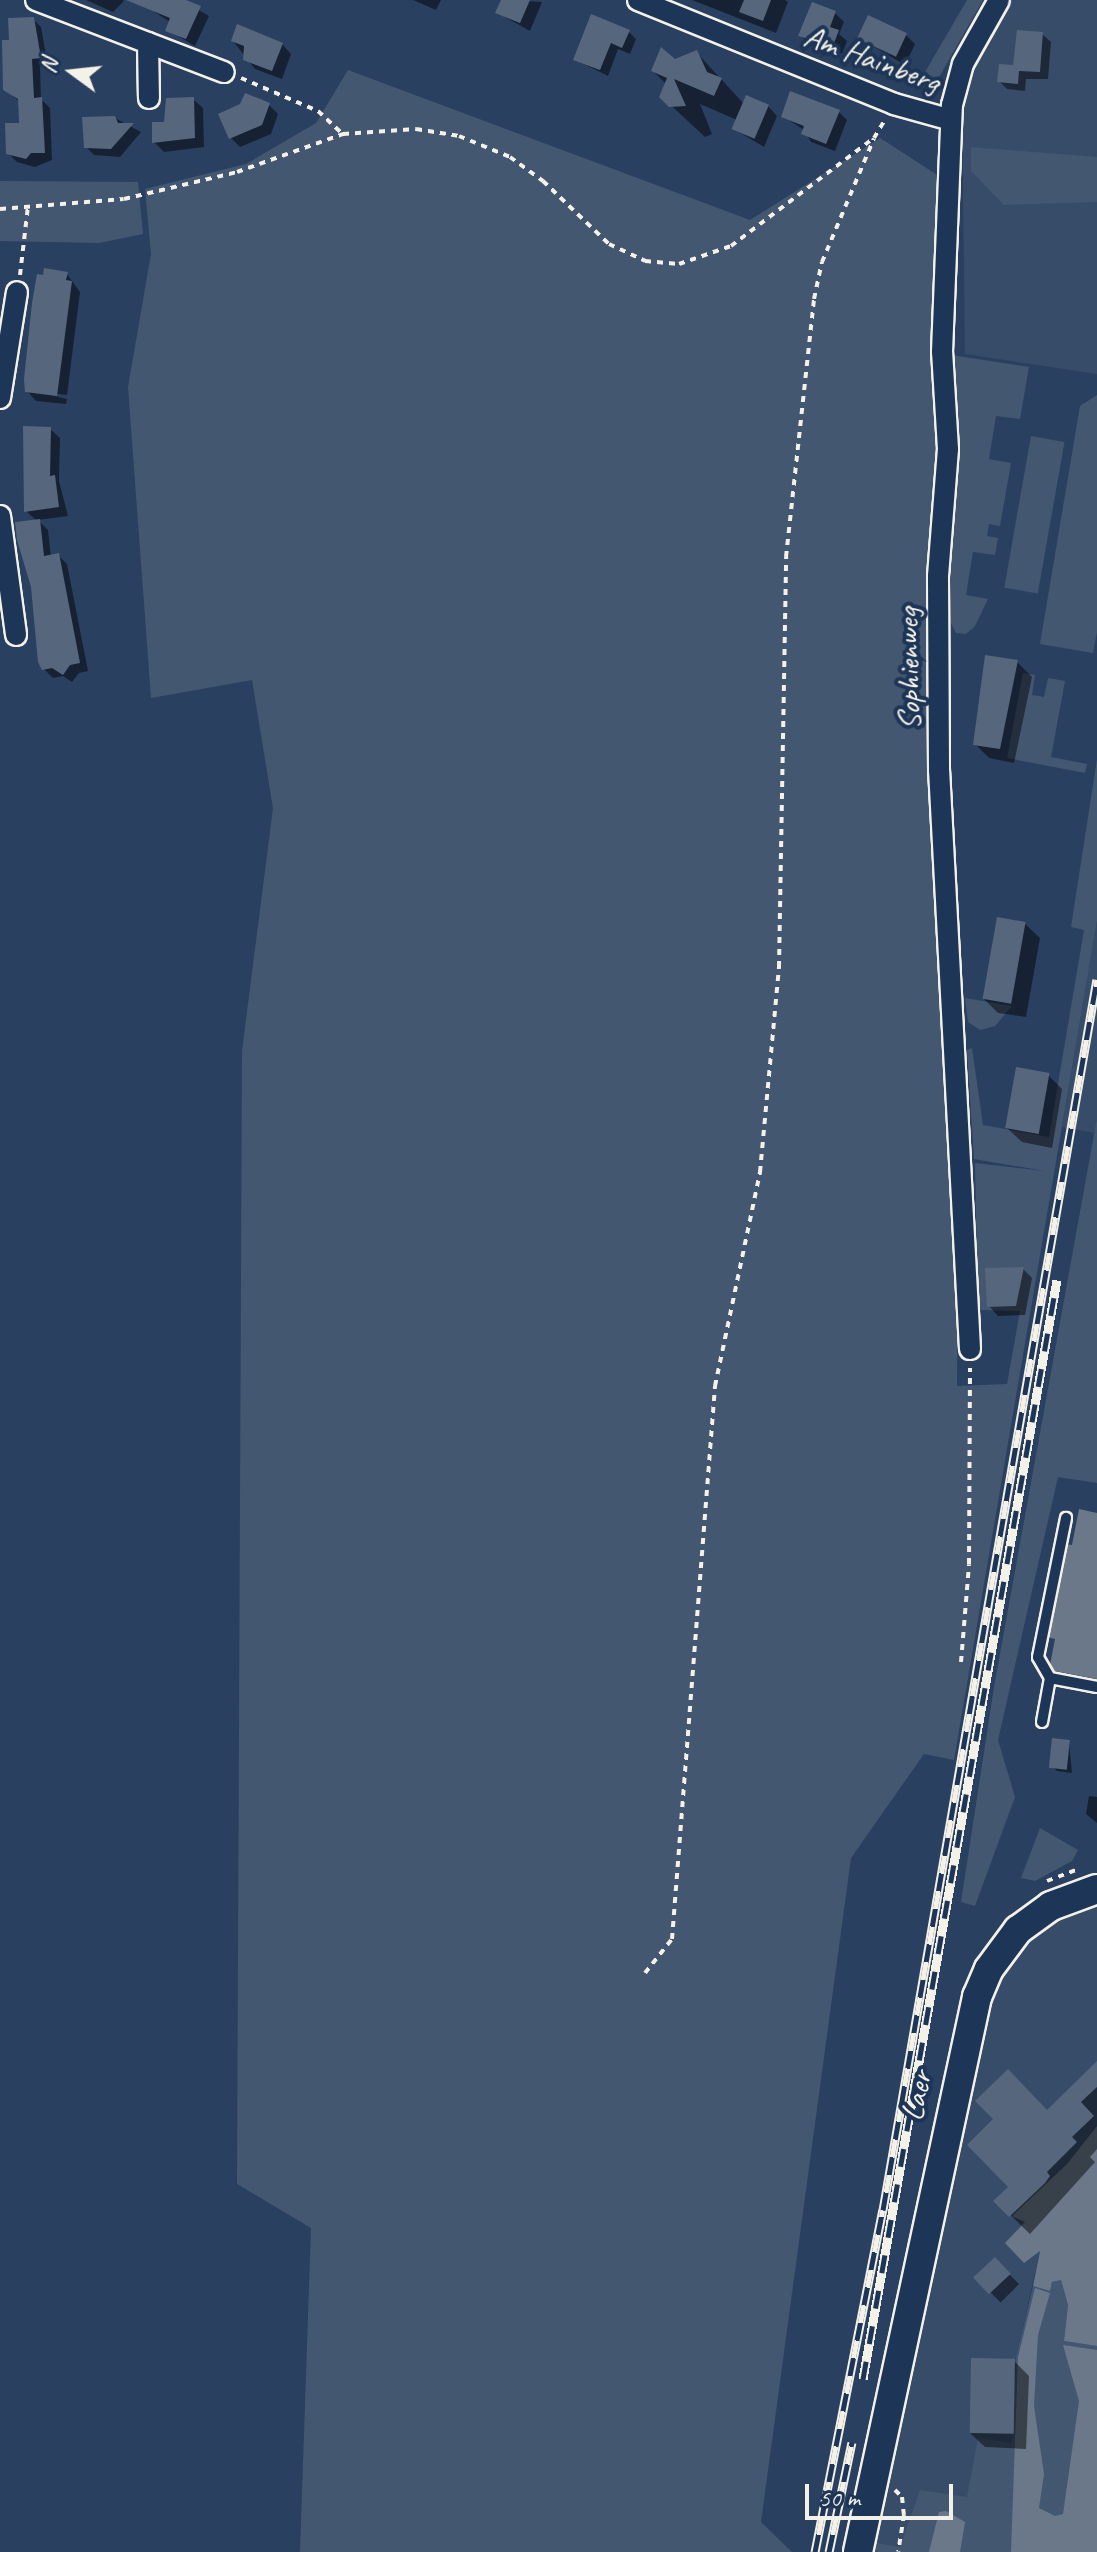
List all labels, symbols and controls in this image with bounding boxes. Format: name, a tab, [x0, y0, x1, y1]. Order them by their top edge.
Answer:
street label: Am Hainberg	[799, 17, 945, 101]
north arrow	[32, 32, 112, 112]
text: N	[34, 56, 64, 76]
street label: Sophienweg	[889, 608, 929, 730]
street label: Laer	[893, 2068, 941, 2124]
scale bar	[809, 2468, 957, 2518]
text: 50 m	[819, 2483, 860, 2513]

